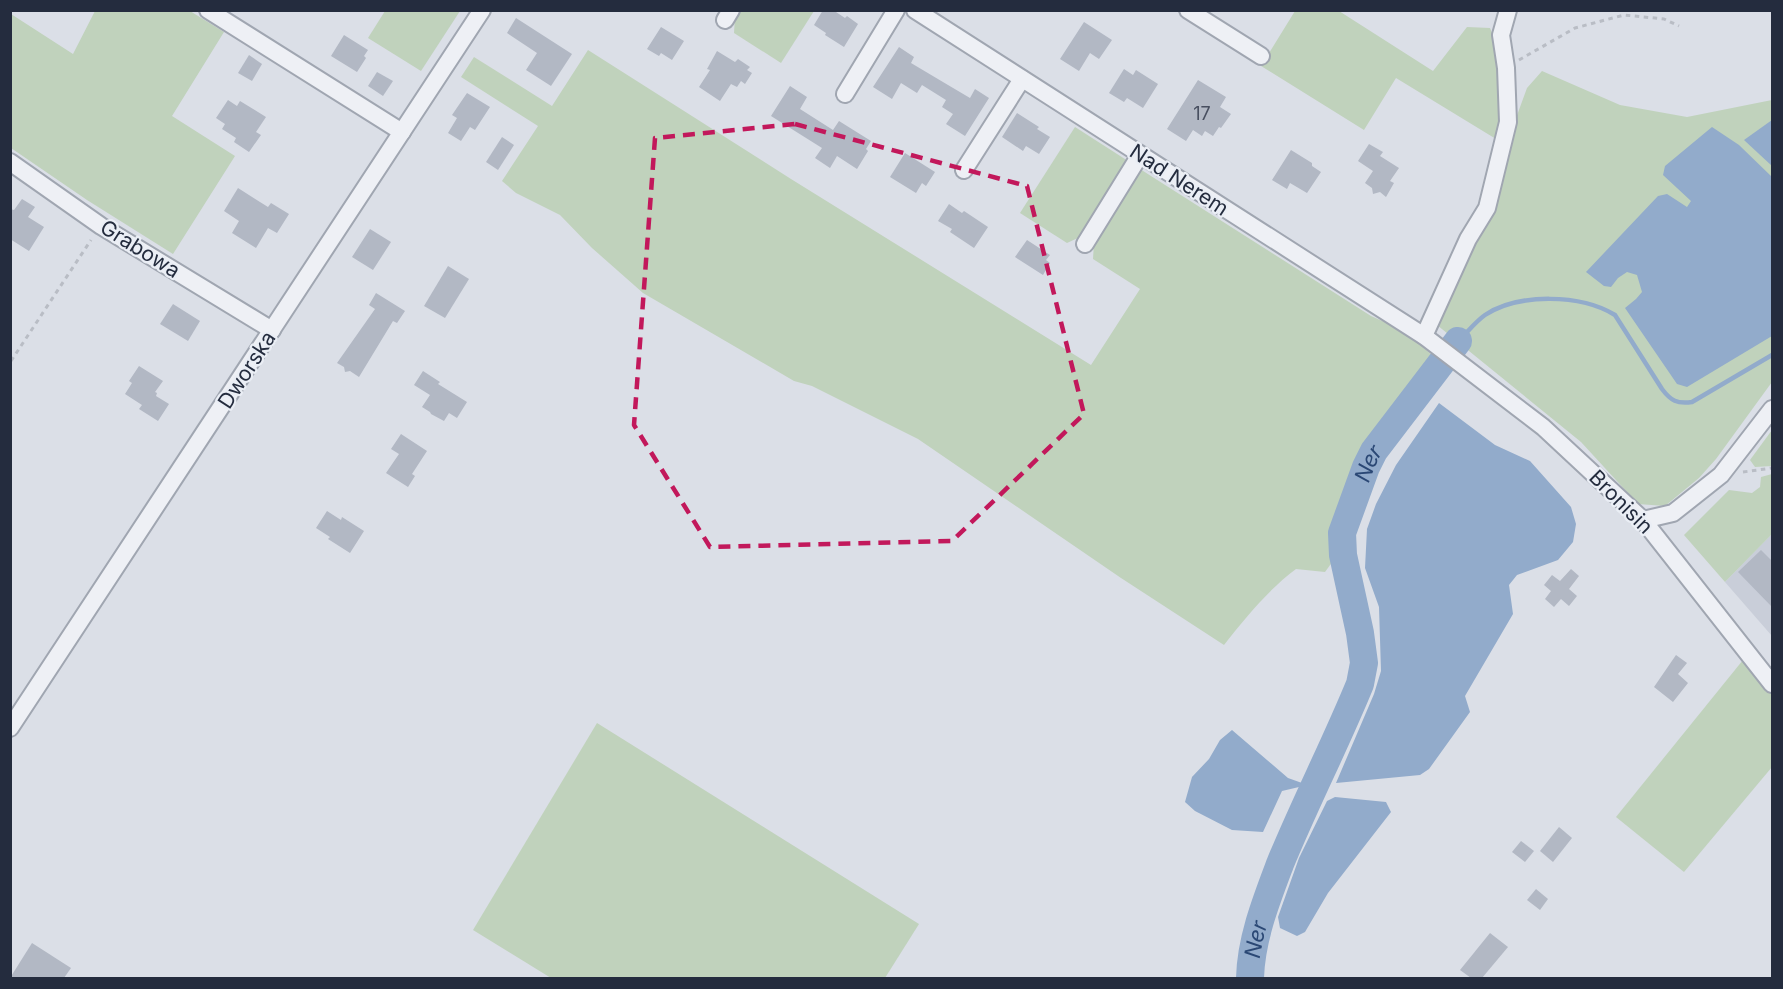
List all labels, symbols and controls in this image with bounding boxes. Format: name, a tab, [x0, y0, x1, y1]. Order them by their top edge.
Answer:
house number: 17	[1193, 103, 1211, 124]
street label: Nad Nerem	[1125, 138, 1233, 221]
street label: Grabowa	[96, 214, 185, 283]
street label: Dworska	[212, 326, 281, 413]
water label: Ner	[1349, 439, 1388, 485]
street label: Bronisin	[1584, 465, 1658, 539]
water label: Ner	[1239, 917, 1273, 960]

